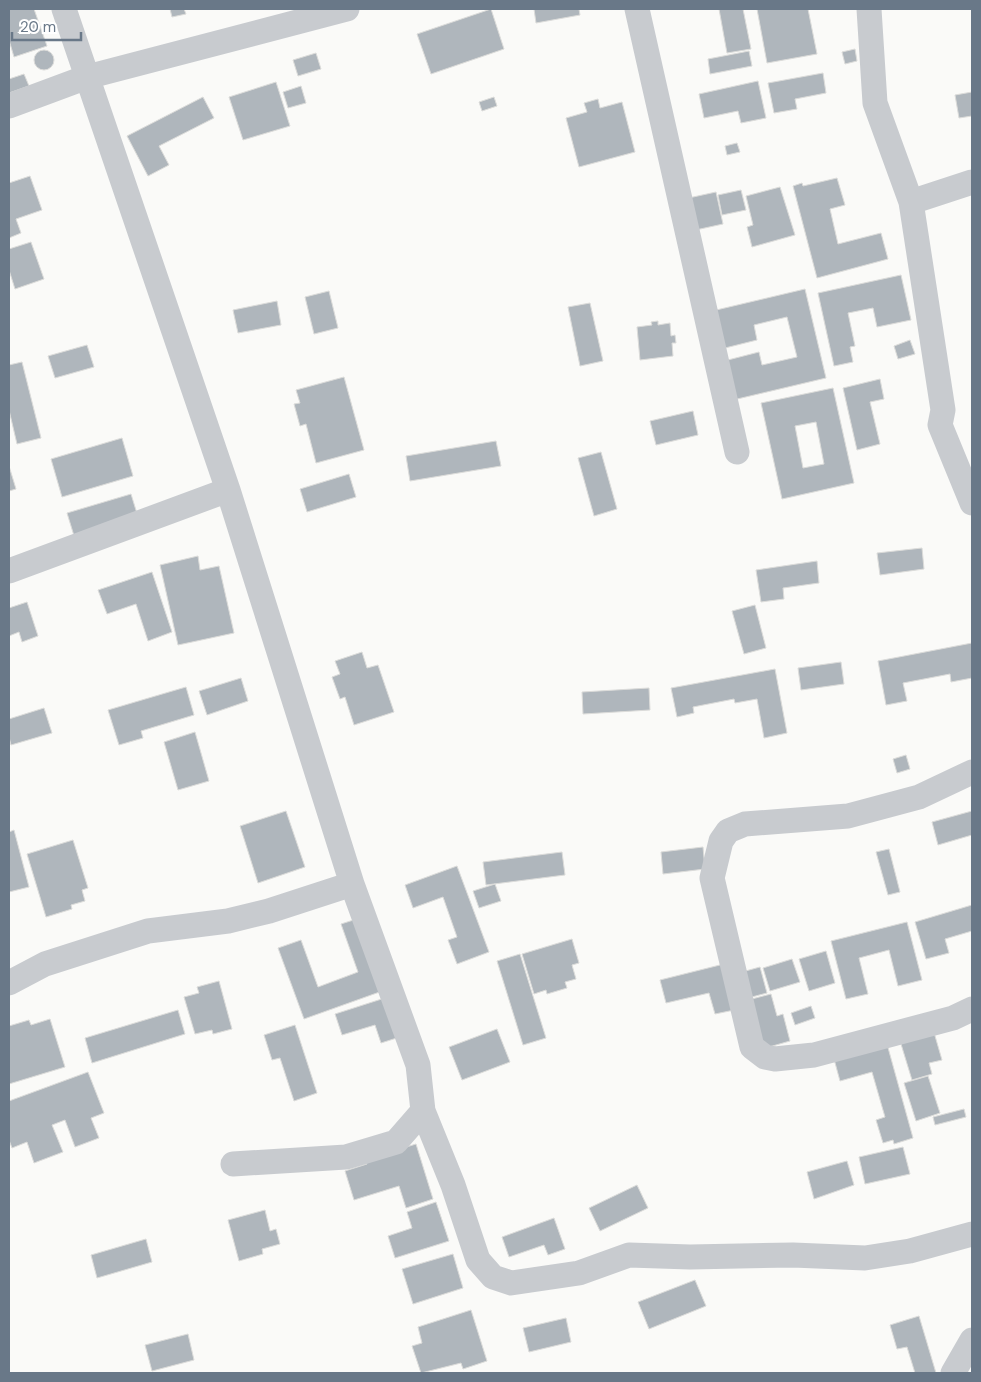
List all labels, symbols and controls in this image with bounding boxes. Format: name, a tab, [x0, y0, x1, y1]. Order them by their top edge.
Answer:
scale bar	[12, 10, 81, 42]
text: 20 m	[20, 17, 56, 37]

